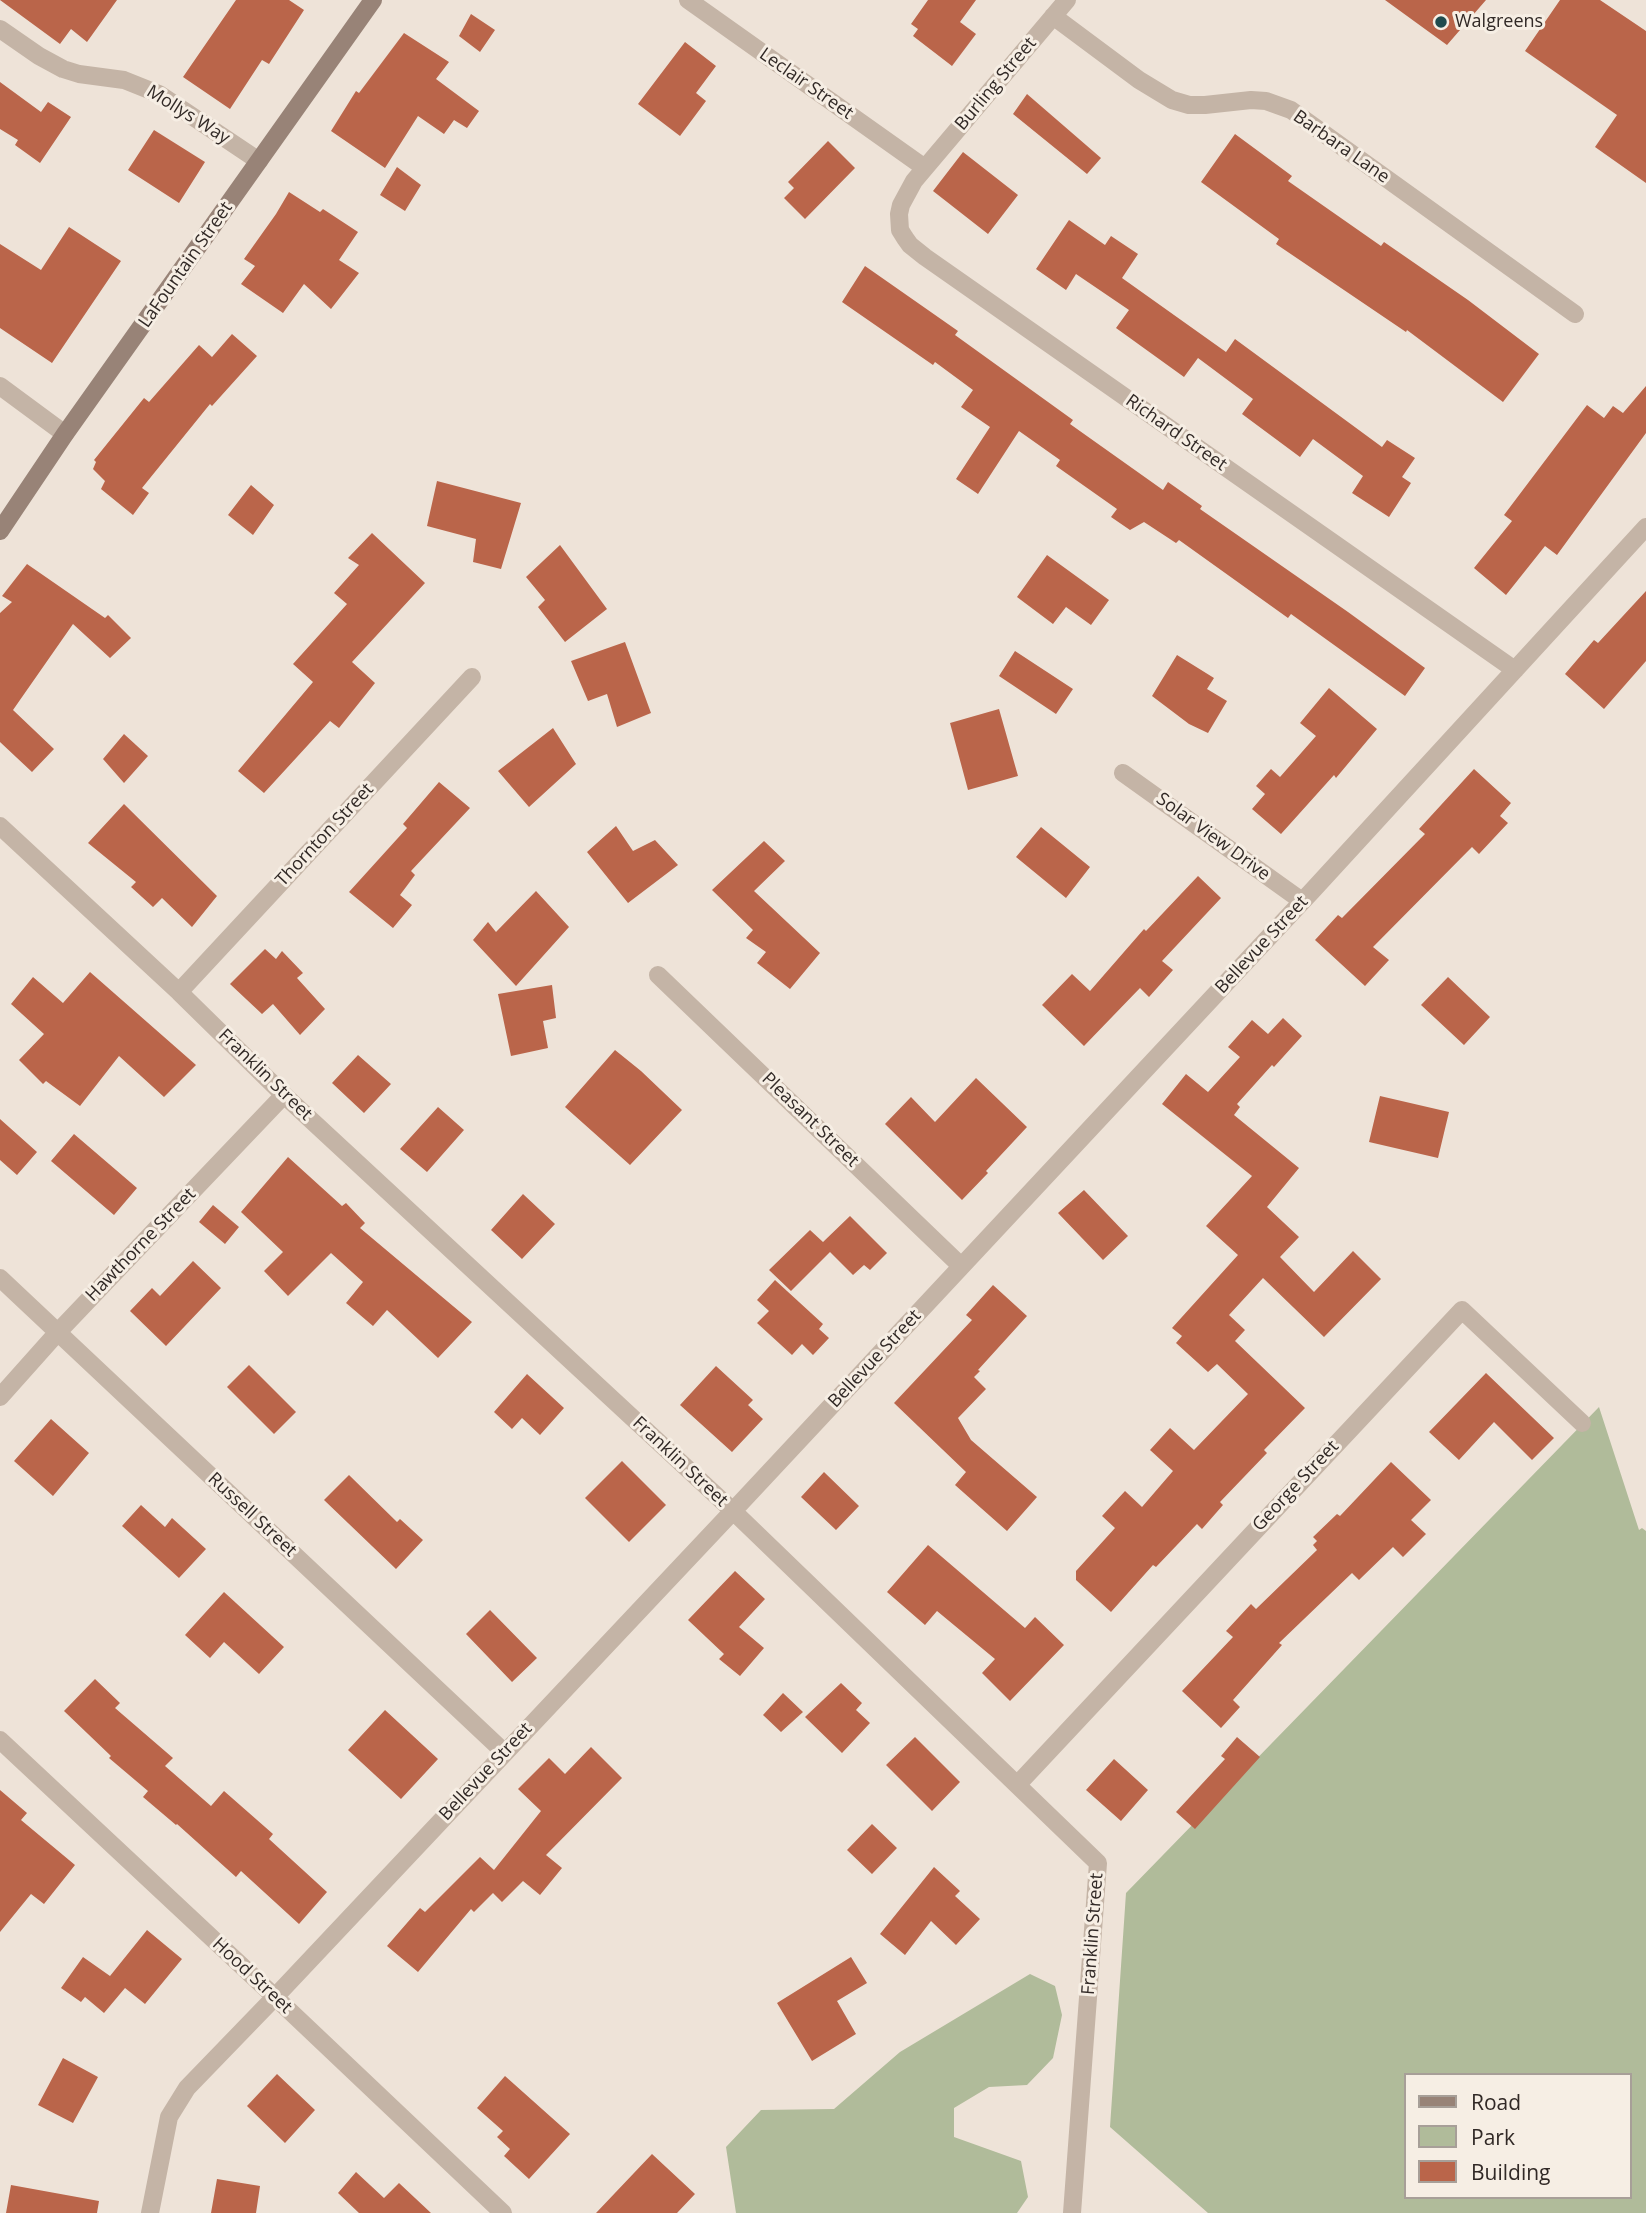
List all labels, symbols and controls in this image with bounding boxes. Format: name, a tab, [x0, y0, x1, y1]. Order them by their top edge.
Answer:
place label: Walgreens	[1455, 11, 1543, 33]
marker: Walgreens	[1433, 14, 1449, 30]
street label: Burling Street	[951, 33, 1041, 135]
street label: Leclair Street	[755, 44, 857, 124]
street label: Mollys Way	[142, 81, 234, 149]
street label: Barbara Lane	[1289, 106, 1393, 188]
street label: LaFountain Street	[135, 198, 237, 332]
street label: Richard Street	[1121, 390, 1231, 476]
street label: Thornton Street	[272, 779, 378, 891]
street label: Solar View Drive	[1152, 788, 1274, 886]
street label: Bellevue Street	[1211, 892, 1313, 998]
street label: Franklin Street	[214, 1025, 316, 1125]
street label: Pleasant Street	[757, 1068, 863, 1172]
street label: Hawthorne Street	[81, 1184, 201, 1306]
street label: Bellevue Street	[824, 1306, 926, 1412]
street label: Franklin Street	[628, 1412, 732, 1512]
street label: George Street	[1248, 1436, 1344, 1536]
street label: Russell Street	[203, 1468, 301, 1562]
street label: Bellevue Street	[435, 1719, 537, 1825]
street label: Franklin Street	[1078, 1872, 1108, 1996]
street label: Hood Street	[208, 1934, 296, 2018]
legend	[1404, 2073, 1632, 2199]
text: Road	[1471, 2088, 1521, 2116]
text: Park	[1471, 2123, 1515, 2151]
text: Building	[1471, 2158, 1550, 2186]

